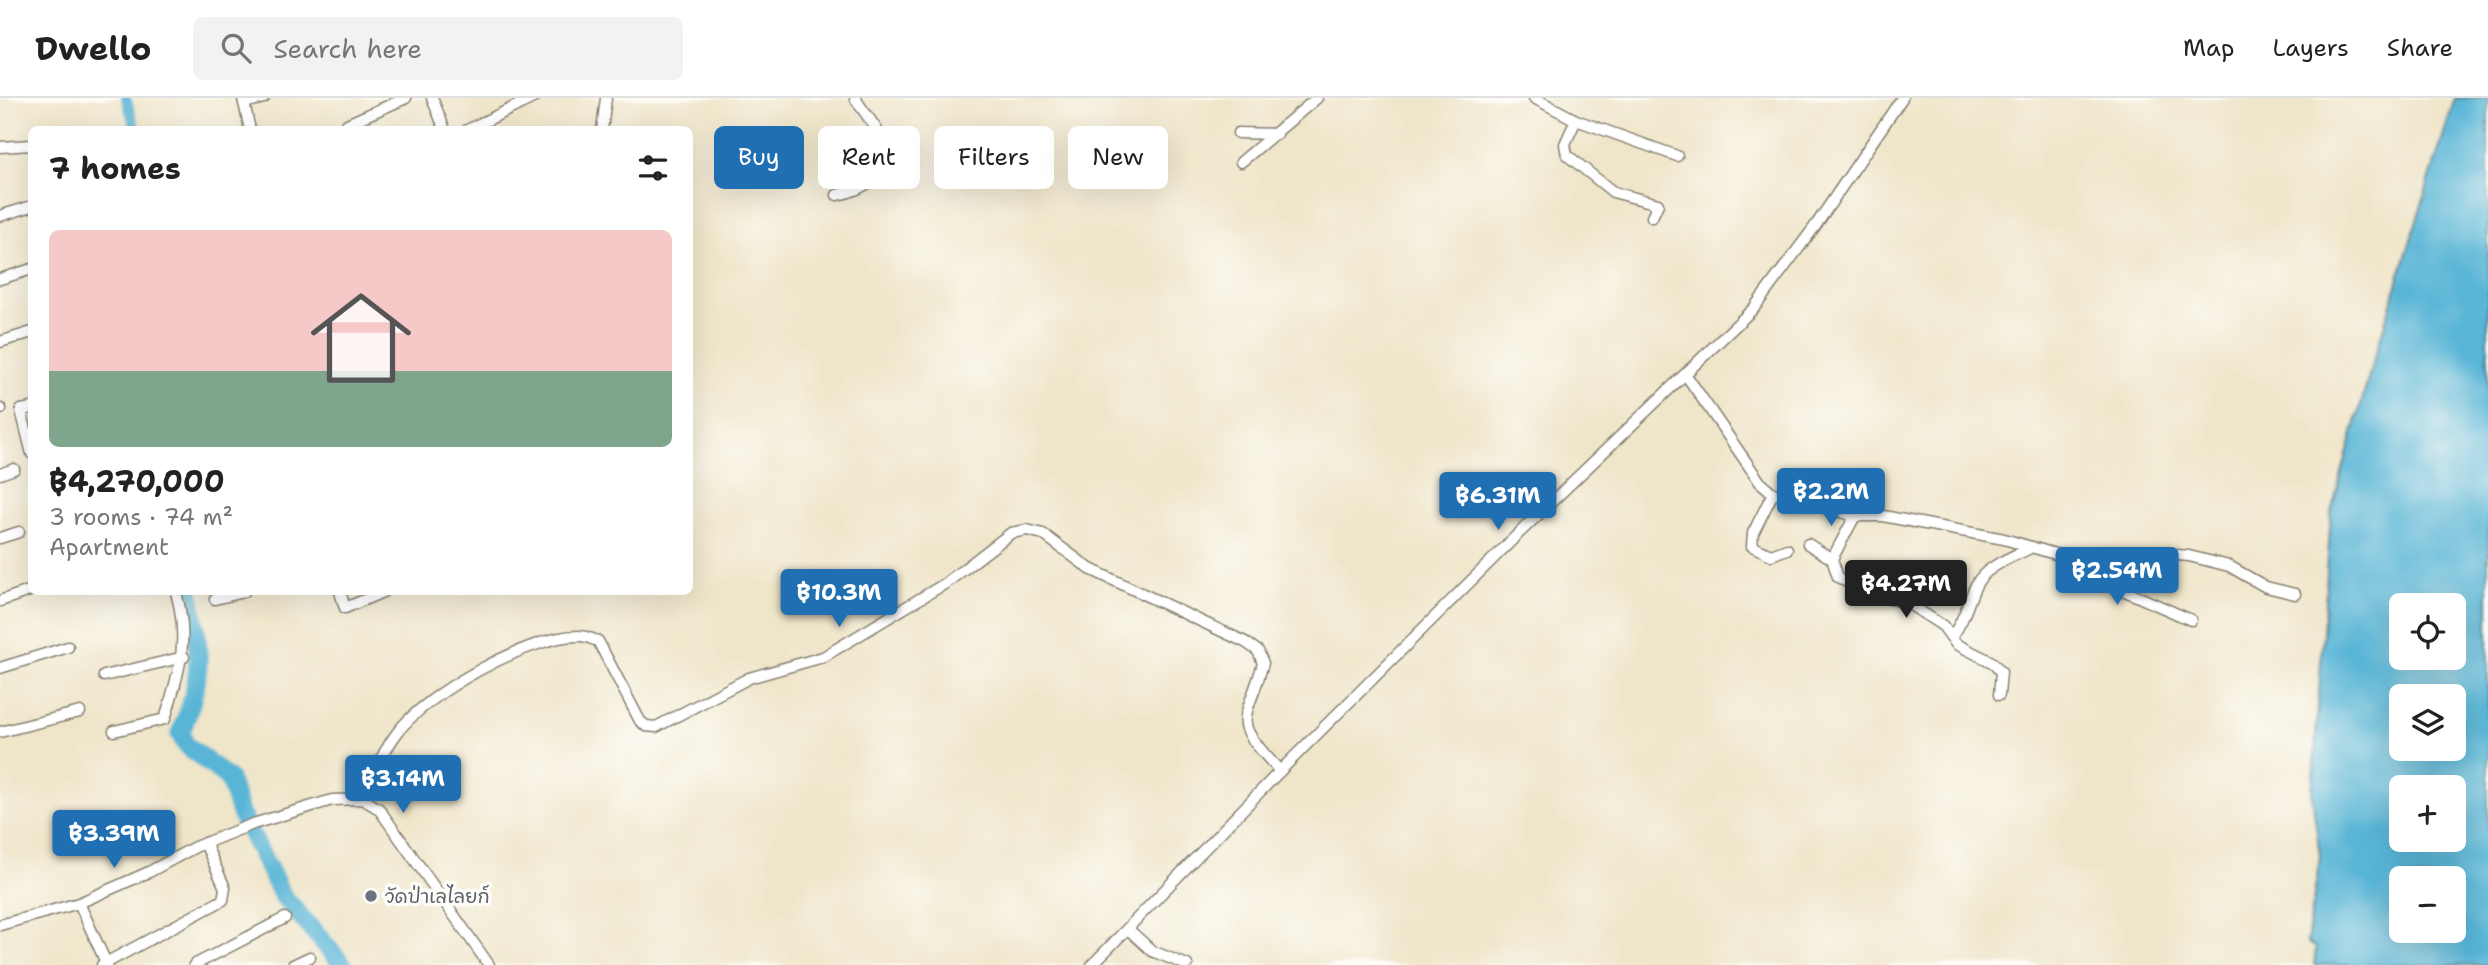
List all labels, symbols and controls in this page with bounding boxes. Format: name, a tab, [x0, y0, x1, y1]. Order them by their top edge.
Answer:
search box	[193, 17, 683, 80]
text: Dwello	[35, 26, 151, 71]
icon: search	[217, 29, 255, 67]
text: Search here	[273, 31, 422, 66]
text: Map	[2183, 32, 2234, 64]
text: Layers	[2272, 32, 2349, 64]
text: Share	[2387, 32, 2453, 64]
chip: Buy	[714, 126, 804, 189]
chip: Rent	[818, 126, 920, 189]
chip: Filters	[934, 126, 1054, 189]
chip: New	[1068, 126, 1168, 189]
text: 7 homes	[49, 148, 181, 189]
icon: filters	[634, 149, 672, 187]
icon: home	[298, 275, 424, 401]
text: ฿4,270,000	[49, 461, 225, 502]
pin: ฿2.2M	[1782, 468, 1880, 528]
pin: ฿6.31M	[1441, 472, 1555, 532]
text: ฿2.2M	[1793, 476, 1869, 506]
text: ฿6.31M	[1455, 480, 1541, 510]
text: 3 rooms · 74 m²	[49, 502, 233, 532]
text: Apartment	[49, 532, 169, 562]
pin: ฿2.54M	[2060, 547, 2174, 607]
text: ฿2.54M	[2072, 555, 2162, 585]
pin: ฿4.27M	[1849, 560, 1963, 620]
text: ฿4.27M	[1861, 568, 1951, 598]
pin: ฿10.3M	[782, 570, 896, 629]
text: ฿10.3M	[797, 577, 881, 607]
map controls	[2389, 593, 2466, 943]
button: locate	[2389, 593, 2466, 670]
button: layers	[2389, 684, 2466, 761]
pin: ฿3.14M	[346, 756, 460, 815]
text: ฿3.14M	[361, 763, 445, 793]
button: +	[2389, 775, 2466, 852]
pin: ฿3.39M	[57, 810, 171, 870]
text: ฿3.39M	[68, 818, 160, 848]
button: −	[2389, 866, 2466, 943]
place label: วัดป่าเลไลยก์	[385, 884, 490, 909]
marker: วัดป่าเลไลยก์	[363, 888, 379, 904]

